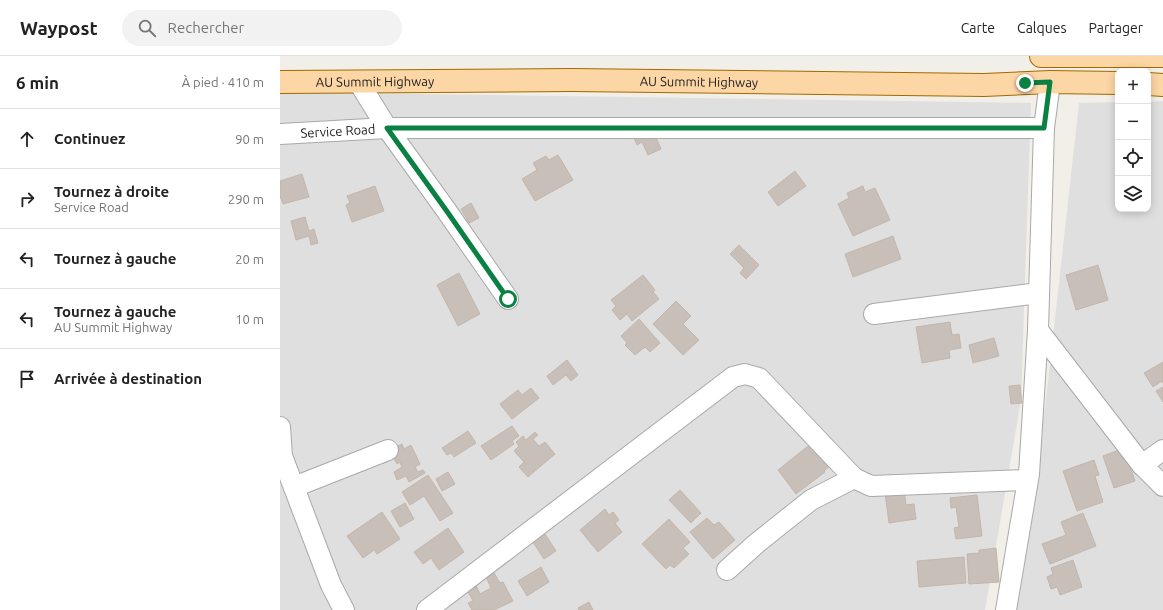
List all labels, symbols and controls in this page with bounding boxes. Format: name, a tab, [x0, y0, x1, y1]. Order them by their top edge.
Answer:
search box	[122, 10, 402, 46]
text: Waypost	[20, 17, 98, 39]
icon: search	[136, 17, 158, 39]
text: Rechercher	[168, 19, 244, 36]
text: Carte	[961, 20, 995, 36]
text: Calques	[1017, 20, 1066, 36]
text: Partager	[1088, 20, 1143, 36]
map controls	[1115, 68, 1151, 212]
button: +	[1115, 68, 1151, 104]
text: 6 min	[16, 73, 59, 92]
street label: AU Summit Highway	[316, 74, 434, 89]
street label: AU Summit Highway	[640, 74, 758, 89]
route end	[1016, 74, 1034, 92]
text: À pied · 410 m	[182, 75, 264, 89]
button: −	[1115, 104, 1151, 140]
street label: Service Road	[300, 122, 376, 140]
icon: ahead	[16, 128, 38, 150]
text: Continuez	[54, 130, 125, 147]
text: 90 m	[235, 132, 264, 146]
button: locate	[1115, 140, 1151, 176]
button: layers	[1115, 176, 1151, 212]
text: Tournez à droite	[54, 183, 169, 200]
icon: right	[16, 188, 38, 210]
text: 290 m	[228, 192, 264, 206]
text: Service Road	[54, 200, 129, 214]
icon: left	[16, 248, 38, 270]
text: Tournez à gauche	[54, 250, 177, 267]
text: 20 m	[235, 252, 264, 266]
route start	[499, 290, 517, 308]
text: Tournez à gauche	[54, 303, 177, 320]
icon: left	[16, 308, 38, 330]
text: 10 m	[235, 312, 264, 326]
text: AU Summit Highway	[54, 320, 172, 334]
icon: arrive	[16, 368, 38, 390]
text: Arrivée à destination	[54, 370, 202, 387]

